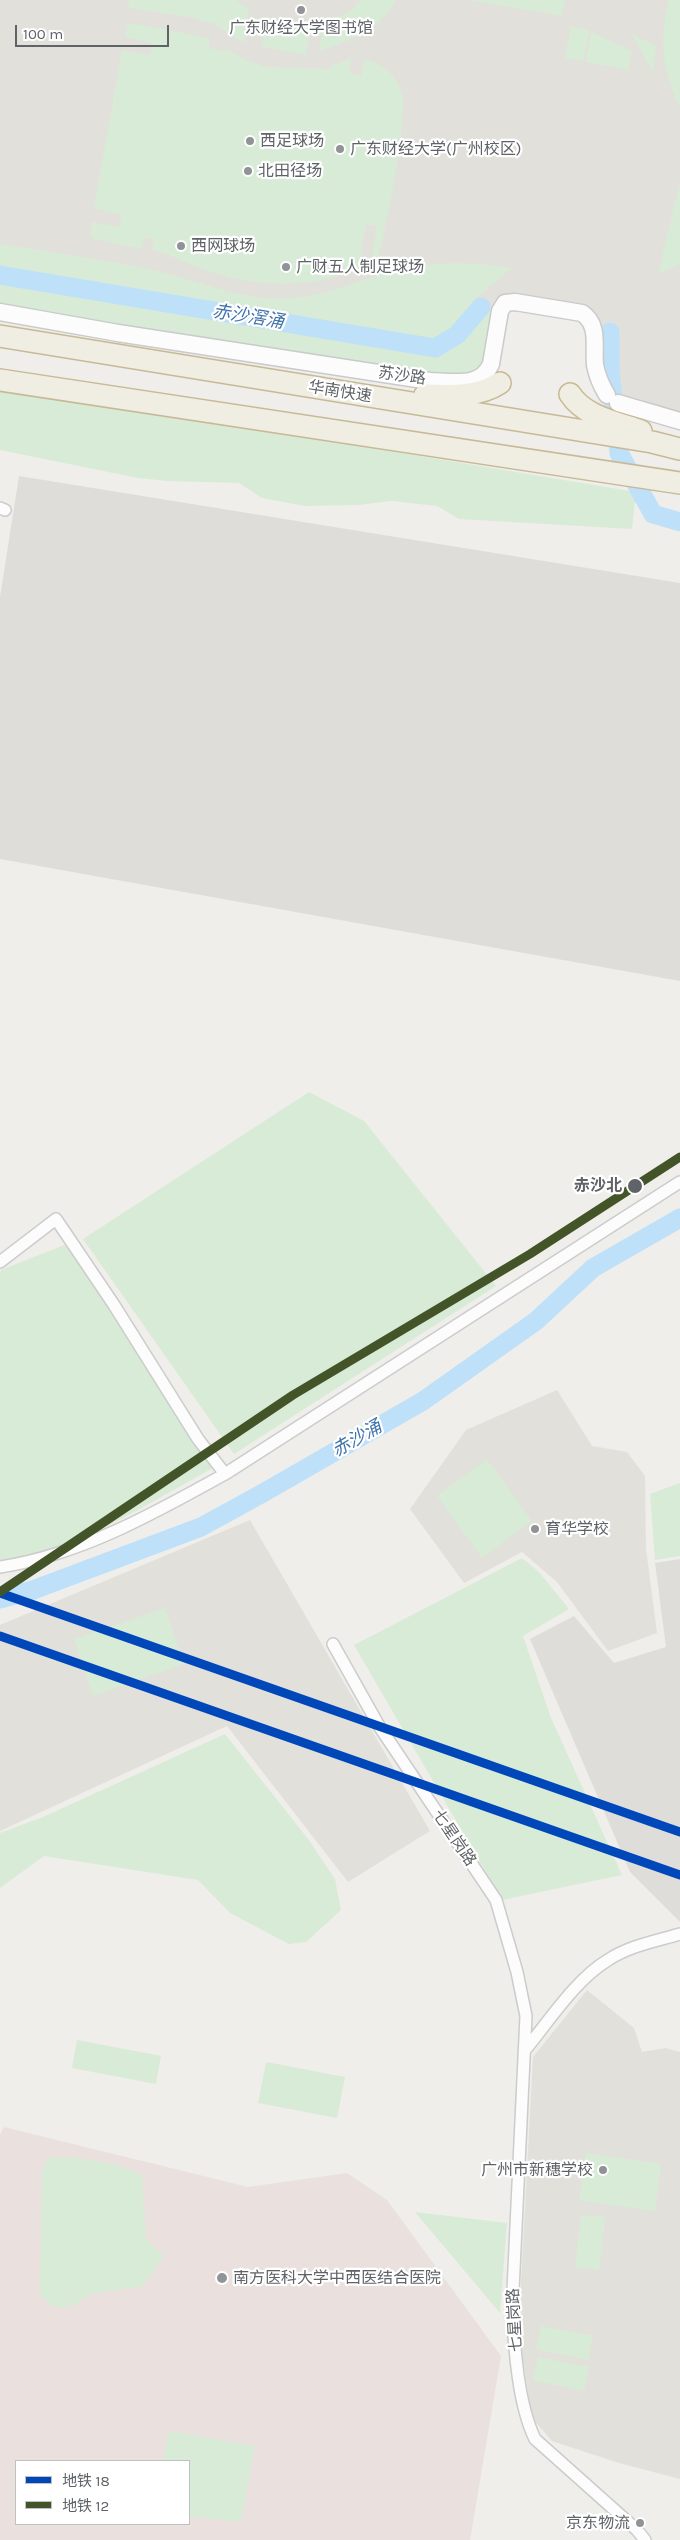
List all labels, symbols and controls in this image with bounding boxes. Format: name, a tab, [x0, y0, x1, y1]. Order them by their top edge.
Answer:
marker: 广东财经大学图书馆	[295, 4, 307, 16]
scale bar	[18, 15, 171, 47]
place label: 广东财经大学图书馆	[229, 18, 373, 38]
text: 100 m	[23, 25, 63, 43]
place label: 西足球场	[260, 131, 324, 151]
marker: 西足球场	[244, 135, 256, 147]
place label: 广东财经大学(广州校区)	[350, 139, 521, 159]
marker: 广东财经大学(广州校区)	[334, 143, 346, 155]
place label: 北田径场	[258, 161, 322, 181]
marker: 北田径场	[242, 165, 254, 177]
place label: 西网球场	[191, 236, 255, 256]
marker: 西网球场	[175, 240, 187, 252]
place label: 广财五人制足球场	[296, 257, 424, 277]
marker: 广财五人制足球场	[280, 261, 292, 273]
water label: 赤沙滘涌	[211, 301, 285, 333]
street label: 苏沙路	[377, 363, 427, 389]
street label: 华南快速	[307, 378, 373, 406]
place label: 赤沙北	[574, 1176, 622, 1196]
marker: 赤沙北	[626, 1177, 644, 1195]
water label: 赤沙涌	[328, 1416, 386, 1462]
place label: 育华学校	[545, 1519, 609, 1539]
marker: 育华学校	[529, 1523, 541, 1535]
street label: 七星岗路	[428, 1806, 480, 1870]
place label: 广州市新穗学校	[481, 2160, 593, 2180]
marker: 广州市新穗学校	[597, 2164, 609, 2176]
place label: 南方医科大学中西医结合医院	[233, 2268, 441, 2288]
marker: 南方医科大学中西医结合医院	[215, 2271, 229, 2285]
street label: 七星岗路	[504, 2288, 526, 2352]
legend	[15, 2460, 190, 2525]
text: 地铁 18	[62, 2472, 110, 2490]
text: 地铁 12	[62, 2497, 109, 2515]
place label: 京东物流	[566, 2513, 630, 2533]
marker: 京东物流	[634, 2517, 646, 2529]

